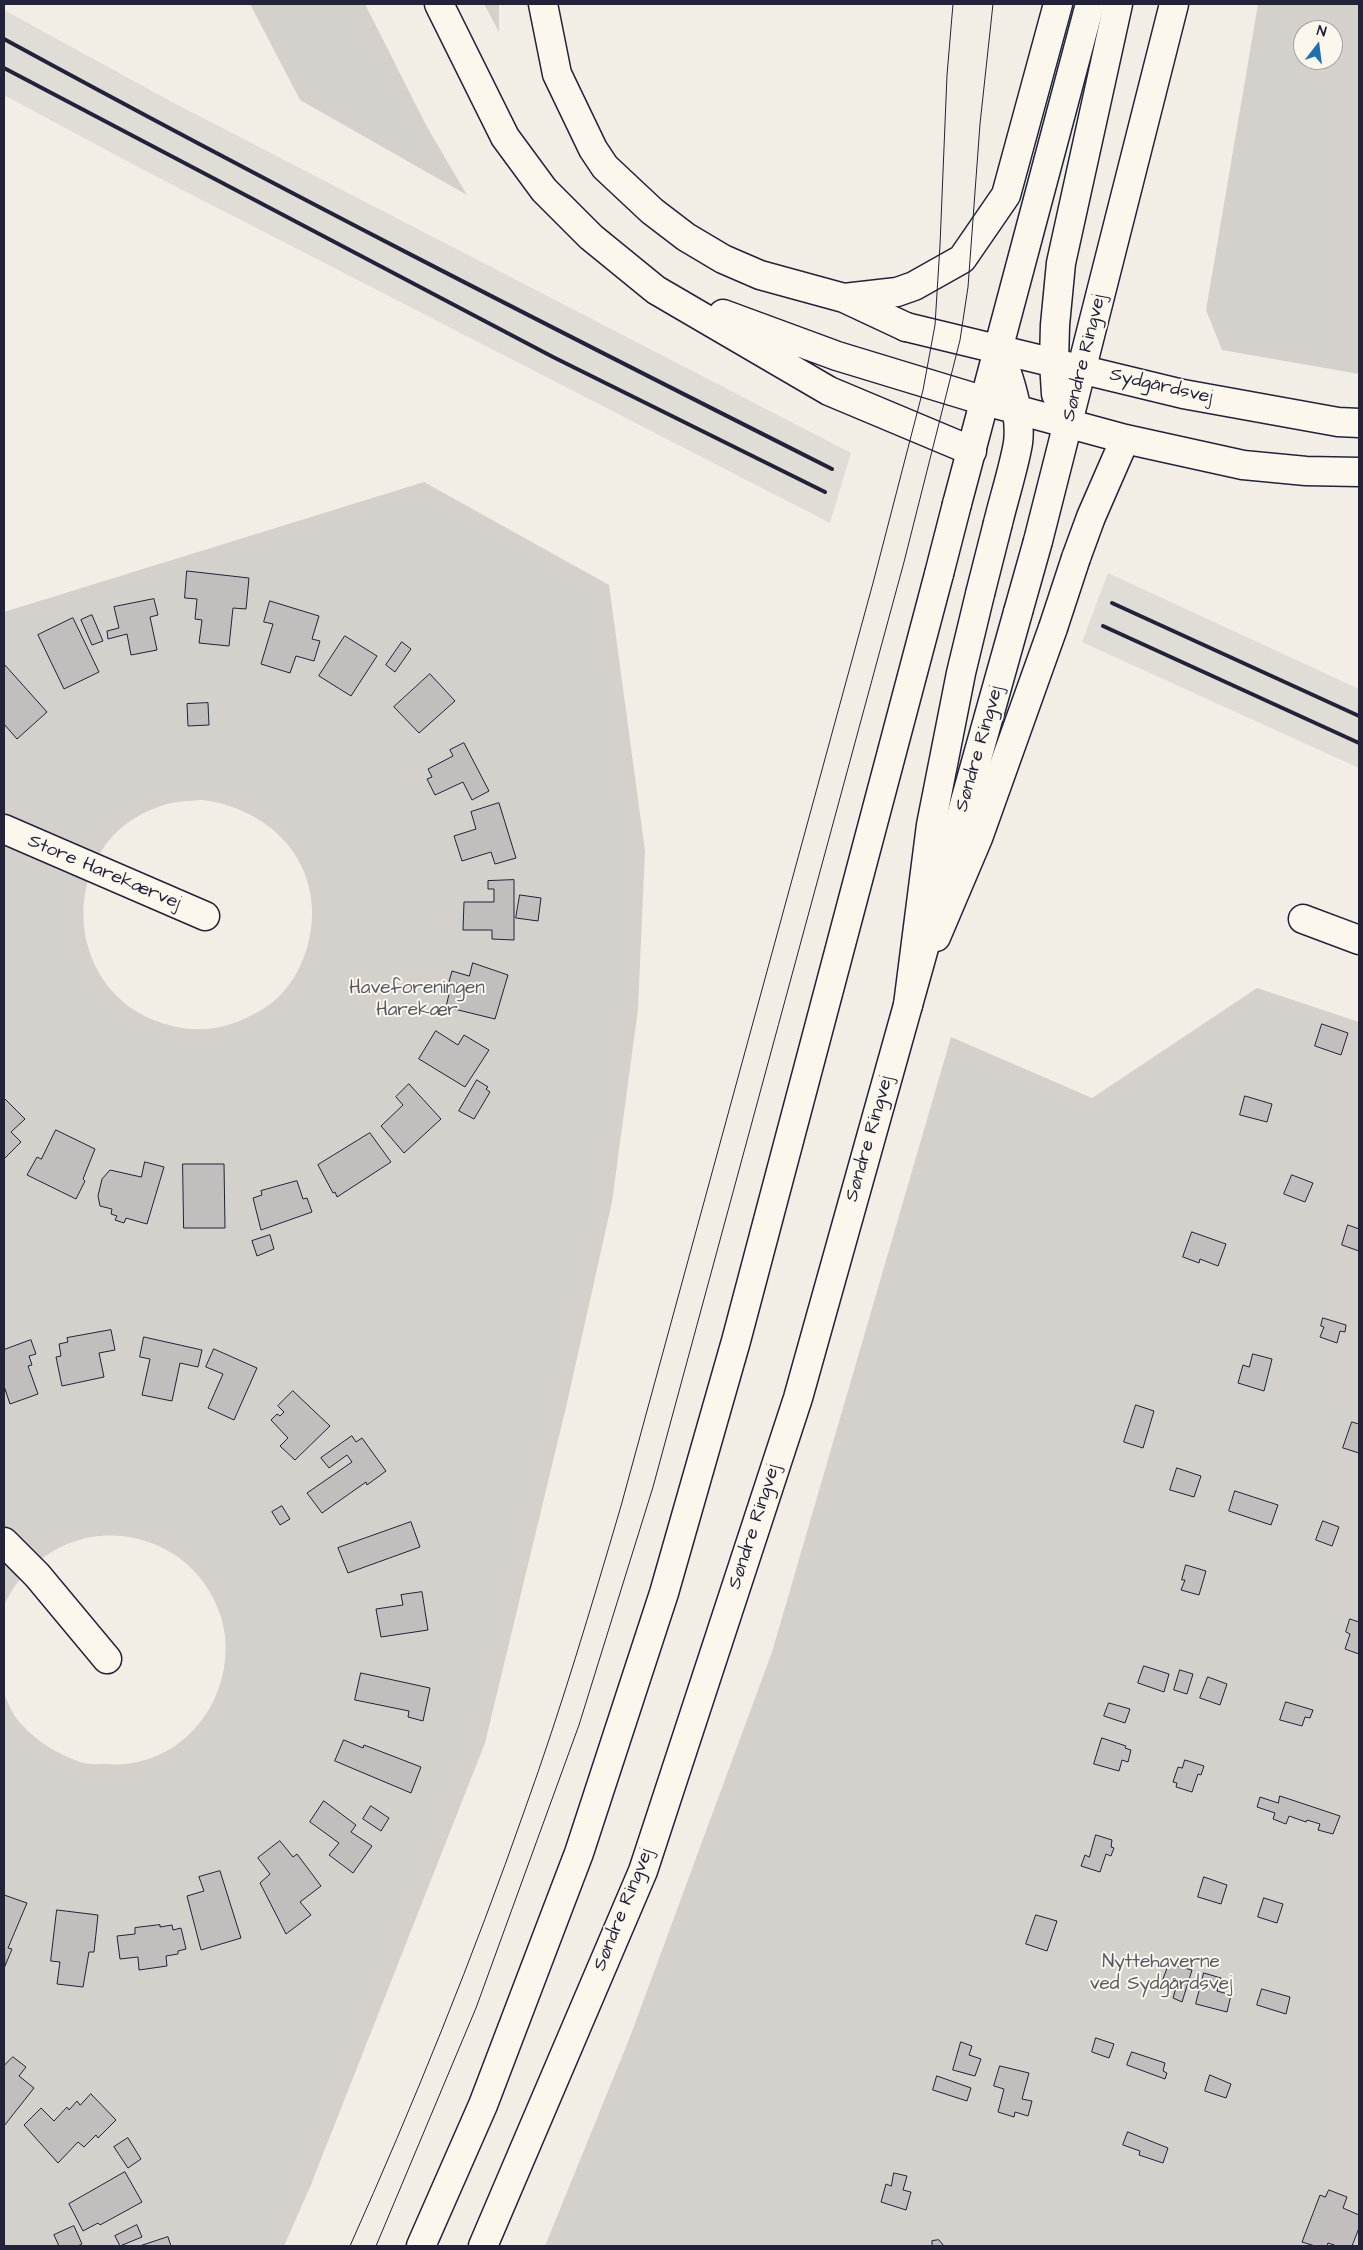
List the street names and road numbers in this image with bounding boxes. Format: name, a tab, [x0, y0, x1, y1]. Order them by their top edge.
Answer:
street label: Søndre Ringvej	[1058, 292, 1112, 424]
street label: Sydgårdsvej	[1107, 364, 1215, 410]
street label: Søndre Ringvej	[951, 684, 1009, 814]
street label: Store Harekærvej	[24, 830, 184, 916]
street label: Søndre Ringvej	[841, 1074, 899, 1204]
street label: Søndre Ringvej	[724, 1462, 786, 1592]
street label: Søndre Ringvej	[589, 1846, 659, 1974]

